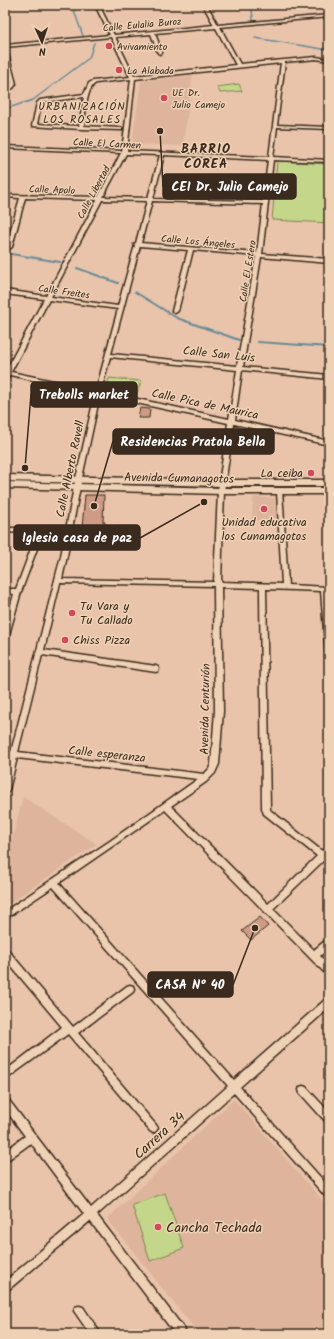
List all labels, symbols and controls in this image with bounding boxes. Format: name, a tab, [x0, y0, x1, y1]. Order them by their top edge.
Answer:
street label: Calle Eulalia Buroz	[102, 14, 183, 36]
north arrow	[22, 22, 62, 62]
place label: Avivamiento	[117, 39, 168, 55]
marker: Avivamiento	[104, 41, 114, 51]
text: N	[38, 42, 46, 60]
place label: La Alabada	[127, 63, 174, 79]
marker: La Alabada	[114, 65, 124, 75]
place label: UE Dr. Julio Camejo	[172, 85, 226, 113]
marker: UE Dr. Julio Camejo	[159, 93, 169, 103]
district label: URBANIZACIÓN LOS ROSALES	[38, 98, 126, 129]
street label: Calle El Carmen	[72, 134, 141, 154]
district label: BARRIO COREA	[181, 139, 231, 175]
street label: Calle Libertad	[73, 162, 115, 222]
callout: CEI Dr. Julio Camejo	[163, 174, 296, 199]
text: CEI Dr. Julio Camejo	[171, 177, 289, 198]
street label: Calle Apolo	[28, 181, 76, 199]
street label: Calle Los Ángeles	[160, 231, 236, 253]
street label: Calle El Estero	[235, 238, 261, 303]
street label: Calle Freites	[37, 280, 92, 304]
street label: Calle San Luis	[182, 341, 256, 368]
callout: Trebolls market	[31, 382, 137, 407]
street label: Calle Pica de Maurica	[150, 384, 261, 425]
text: Trebolls market	[39, 385, 129, 406]
street label: Calle Alberto Ravell	[51, 419, 90, 519]
callout: Residencias Pratola Bella	[113, 429, 274, 454]
text: Residencias Pratola Bella	[121, 432, 266, 453]
place label: La ceiba	[260, 464, 303, 483]
street label: Avenida Cumanagotos	[124, 468, 234, 489]
marker: La ceiba	[306, 468, 316, 478]
marker: Unidad educativa los Cunamagotos	[259, 504, 269, 514]
place label: Unidad educativa los Cunamagotos	[221, 513, 307, 546]
callout: Iglesia casa de paz	[14, 525, 140, 550]
text: Iglesia casa de paz	[22, 528, 132, 549]
place label: Tu Vara y Tu Callado	[80, 597, 133, 630]
marker: Tu Vara y Tu Callado	[67, 608, 77, 618]
place label: Chiss Pizza	[73, 631, 130, 650]
marker: Chiss Pizza	[60, 635, 70, 645]
street label: Avenida Centurión	[195, 663, 216, 755]
street label: Calle esperanza	[67, 741, 147, 768]
callout: CASA N° 40	[148, 972, 233, 997]
text: CASA N° 40	[155, 975, 225, 996]
street label: Carrera 34	[129, 1106, 191, 1165]
place label: Cancha Techada	[166, 1217, 262, 1239]
marker: Cancha Techada	[153, 1222, 163, 1232]

